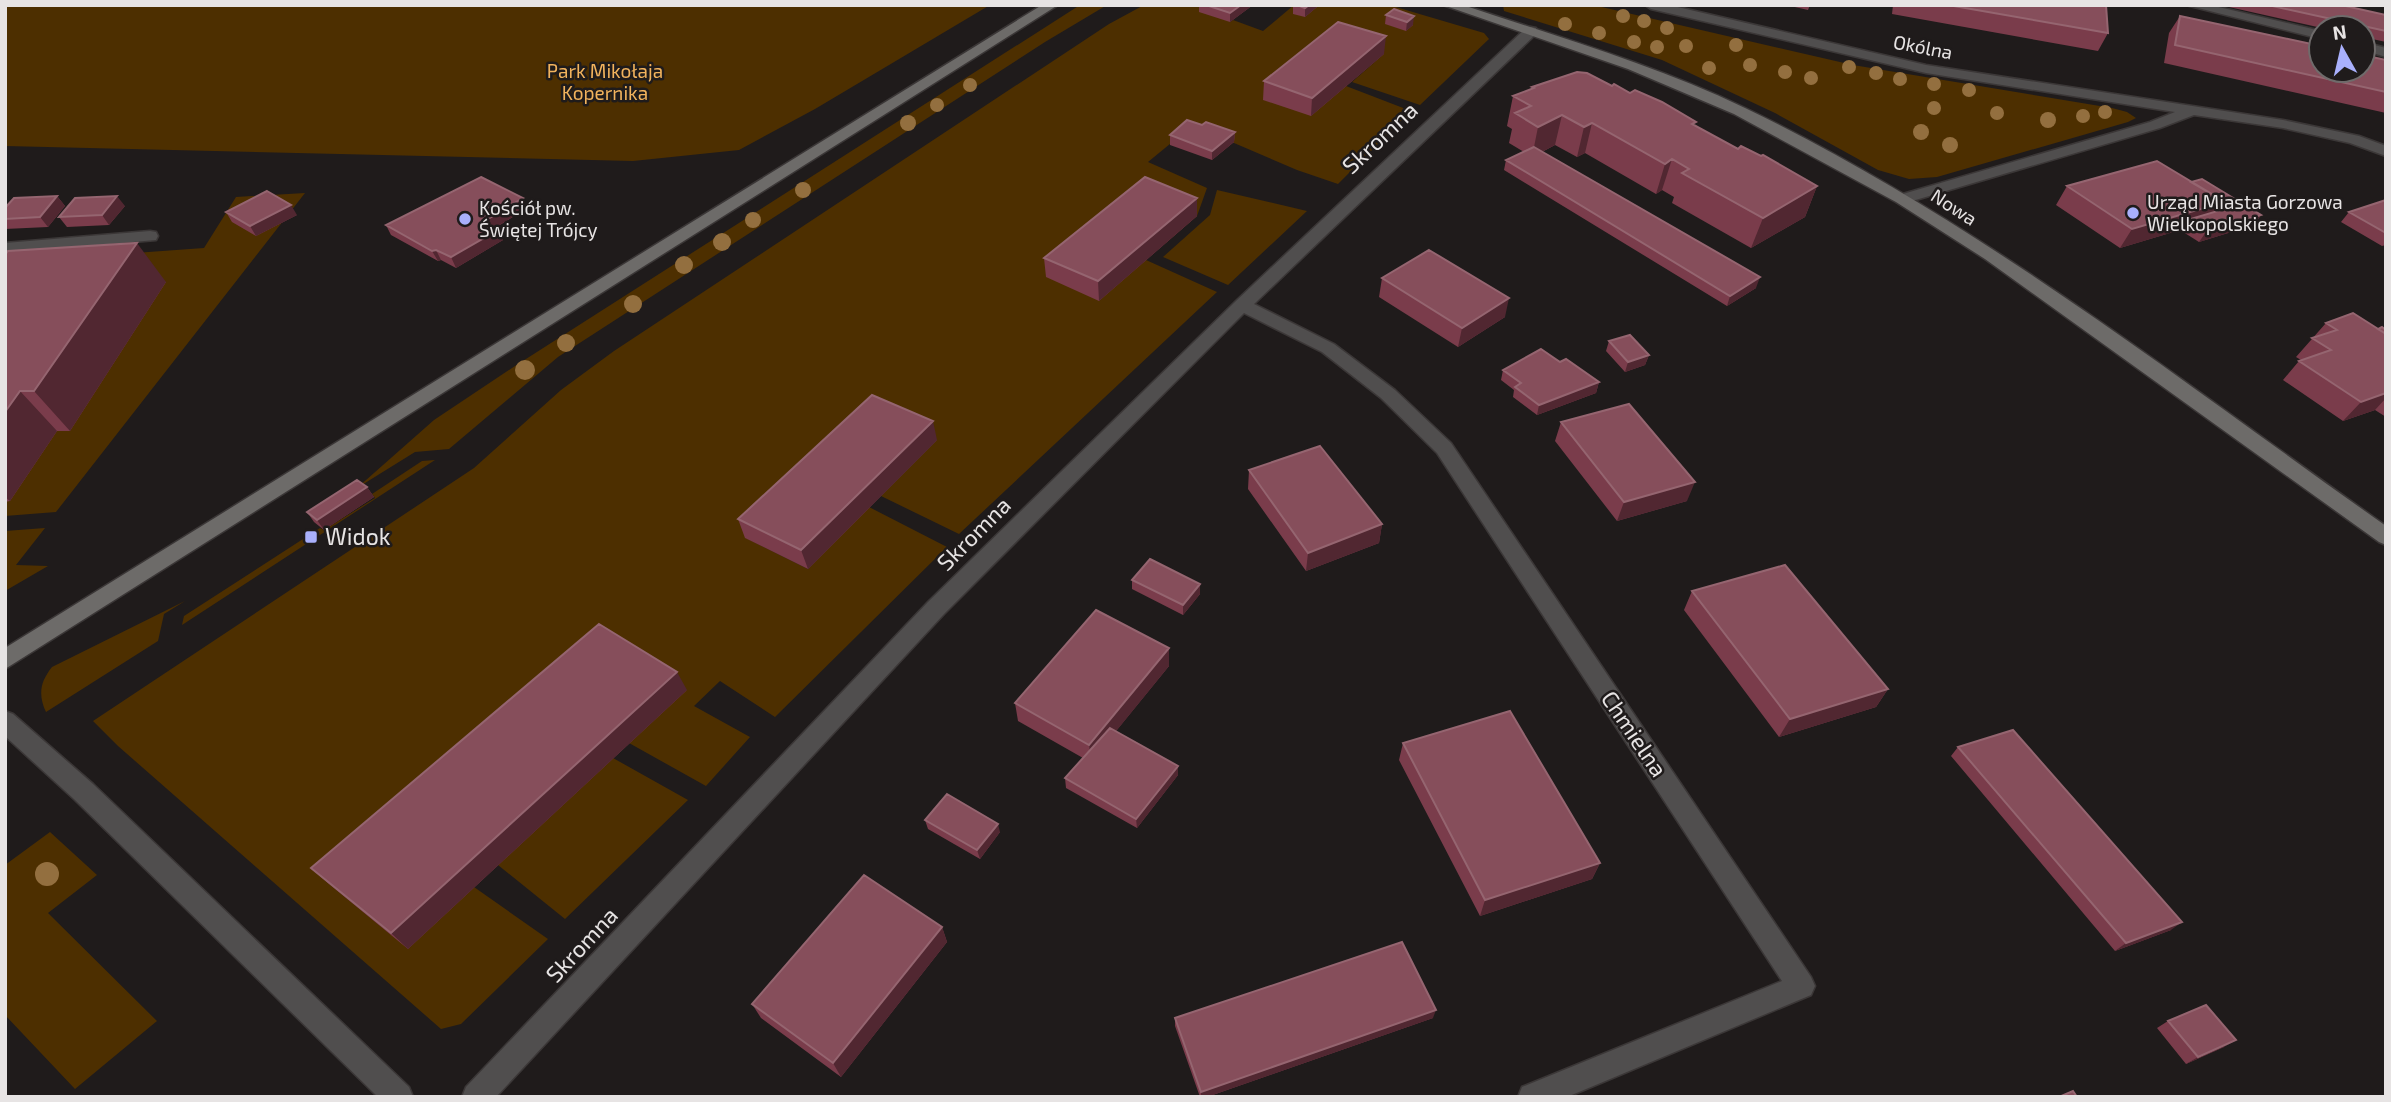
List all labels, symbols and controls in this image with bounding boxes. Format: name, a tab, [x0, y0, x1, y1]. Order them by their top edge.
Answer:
north arrow	[2307, 14, 2377, 84]
text: N	[2331, 19, 2348, 44]
street label: Okólna	[1891, 29, 1955, 64]
park label: Park Mikołaja Kopernika	[547, 59, 663, 104]
street label: Skromna	[1336, 95, 1423, 179]
street label: Nowa	[1927, 183, 1982, 230]
place label: Urząd Miasta Gorzowa Wielkopolskiego	[2147, 190, 2343, 235]
place label: Kościół pw. Świętej Trójcy	[479, 196, 598, 241]
marker: Urząd Miasta Gorzowa Wielkopolskiego	[2125, 205, 2141, 221]
marker: Kościół pw. Świętej Trójcy	[457, 211, 473, 227]
street label: Skromna	[931, 491, 1016, 576]
place label: Widok	[325, 522, 391, 550]
marker: Widok	[303, 529, 319, 545]
street label: Chmielna	[1596, 685, 1674, 782]
street label: Skromna	[539, 901, 623, 988]

